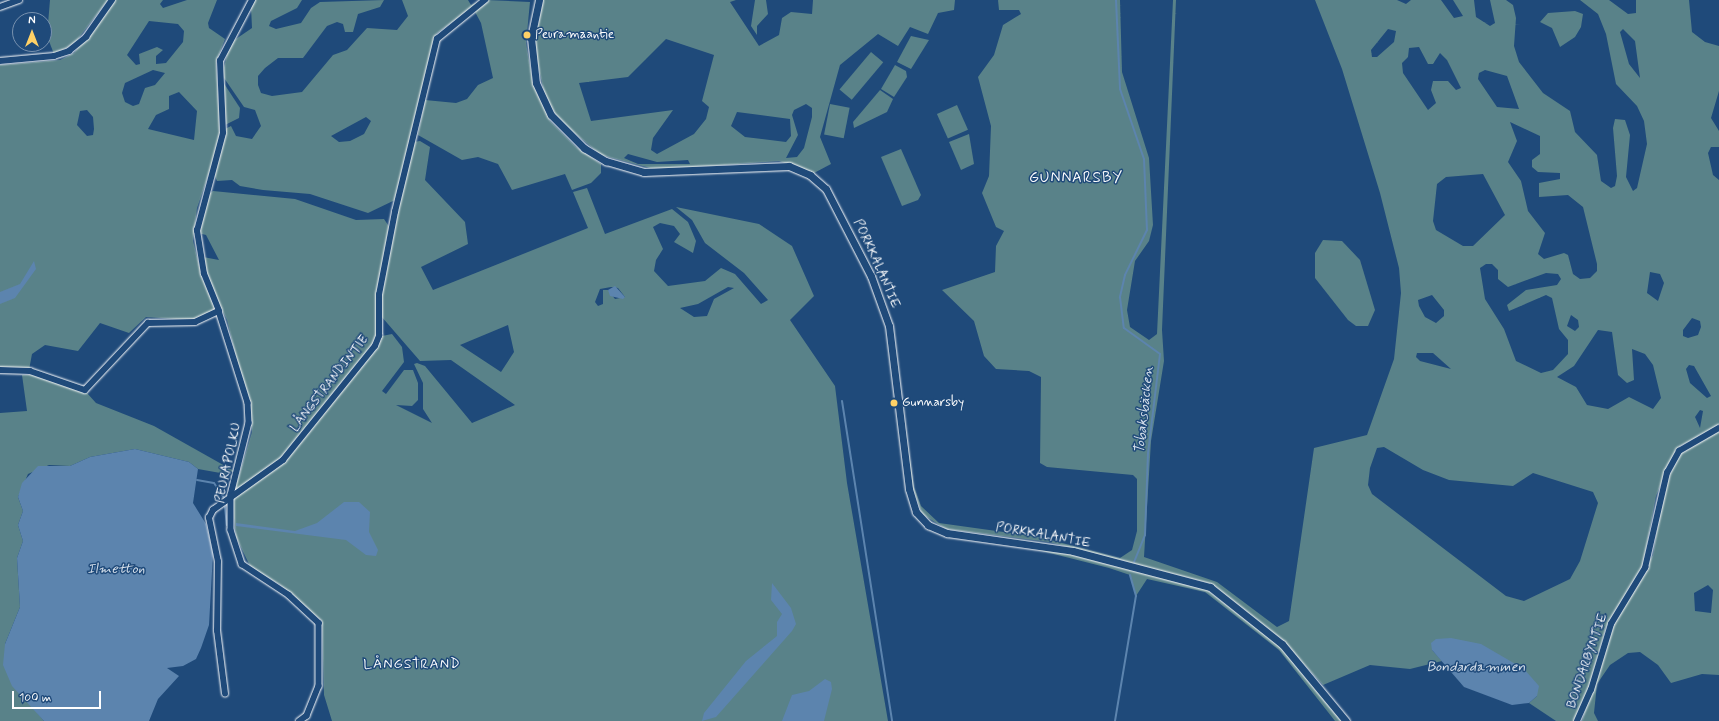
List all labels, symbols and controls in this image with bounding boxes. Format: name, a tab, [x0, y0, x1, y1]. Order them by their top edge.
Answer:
north arrow	[12, 12, 52, 52]
text: N	[28, 14, 36, 28]
place label: Peuramaantie	[535, 27, 614, 43]
marker: Peuramaantie	[522, 30, 532, 40]
district label: GUNNARSBY	[1029, 170, 1123, 188]
street label: PORKKALANTIE	[849, 217, 903, 311]
street label: LÅNGSTRANDINTIE	[287, 333, 373, 435]
water label: Tobaksbäcken	[1131, 366, 1157, 454]
place label: Gunnarsby	[902, 395, 964, 411]
marker: Gunnarsby	[889, 398, 899, 408]
street label: PEURAPOLKU	[213, 421, 245, 505]
street label: PORKKALANTIE	[994, 520, 1092, 552]
water label: Ilmetton	[87, 561, 145, 577]
street label: BONDARBYNTIE	[1564, 611, 1612, 711]
district label: LÅNGSTRAND	[363, 656, 461, 672]
water label: Bondardammen	[1426, 659, 1526, 675]
scale bar	[14, 683, 103, 709]
text: 100 m	[19, 690, 51, 706]

